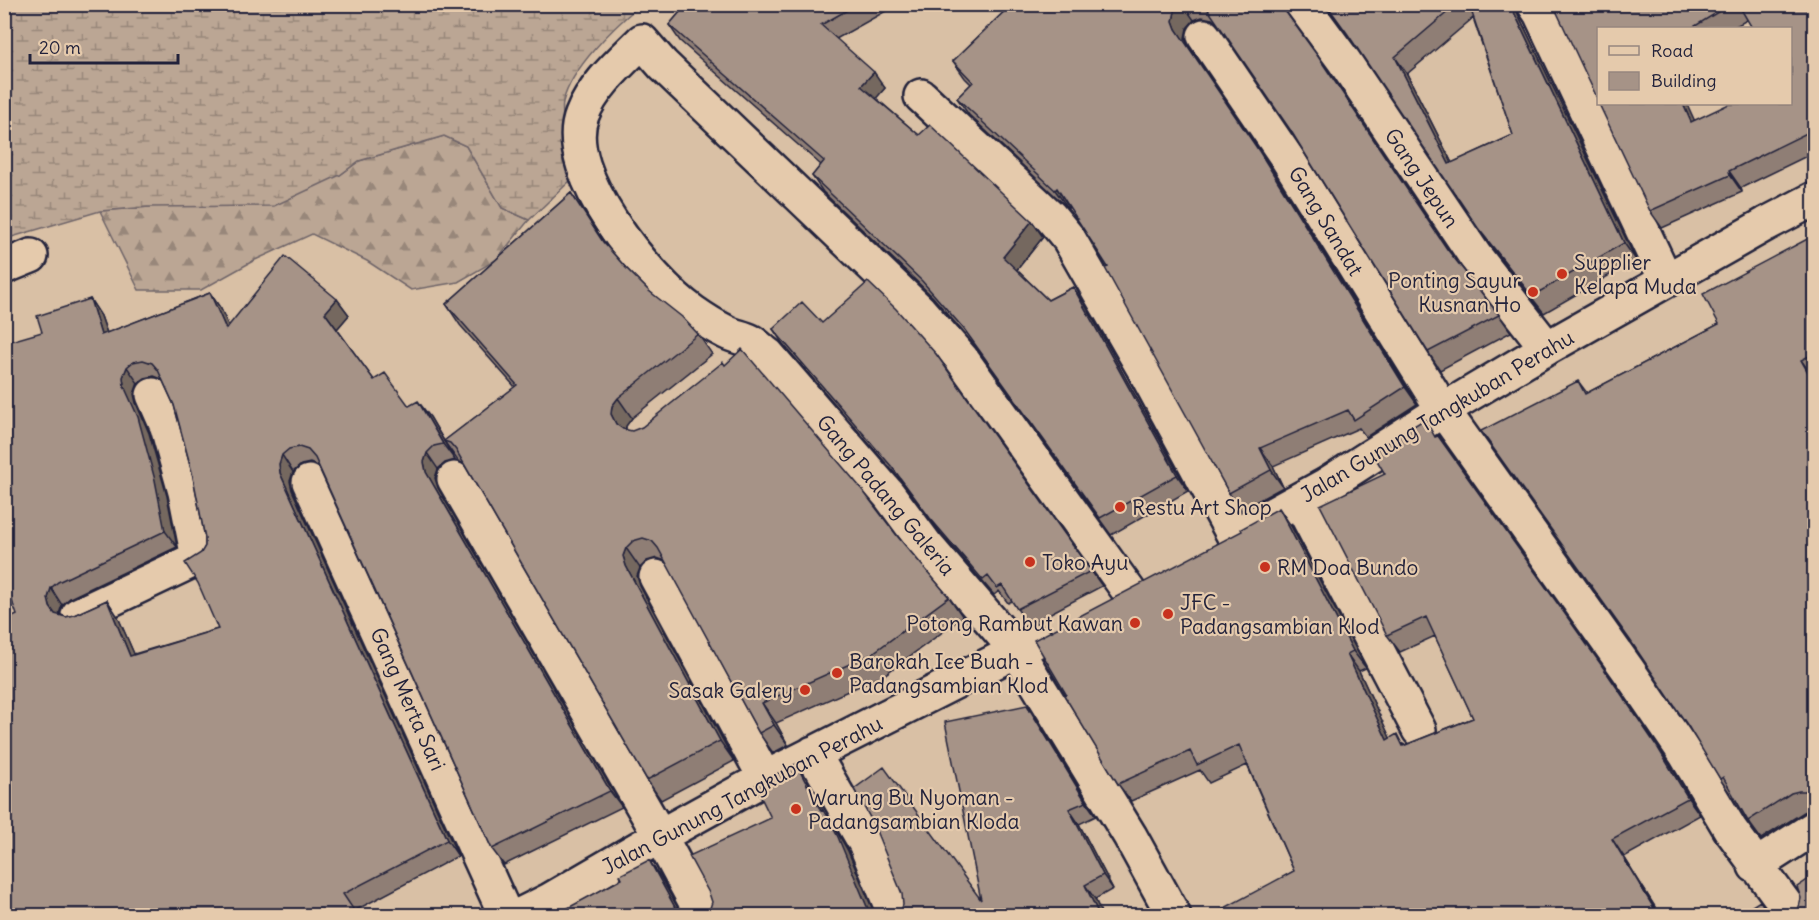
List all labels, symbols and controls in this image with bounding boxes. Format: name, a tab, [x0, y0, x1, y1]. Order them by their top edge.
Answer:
scale bar	[30, 27, 178, 65]
legend	[1597, 27, 1792, 105]
text: 20 m	[39, 36, 81, 59]
text: Road	[1651, 39, 1694, 62]
text: Building	[1651, 69, 1716, 92]
street label: Gang Jepun	[1379, 123, 1465, 233]
street label: Gang Sandat	[1283, 161, 1369, 281]
place label: Supplier Kelapa Muda	[1574, 249, 1697, 300]
place label: Ponting Sayur Kusnan Ho	[1388, 267, 1521, 318]
marker: Supplier Kelapa Muda	[1555, 267, 1569, 281]
marker: Ponting Sayur Kusnan Ho	[1526, 285, 1540, 299]
street label: Jalan Gunung Tangkuban Perahu	[1295, 324, 1579, 508]
street label: Gang Padang Galeria	[811, 409, 961, 581]
place label: Restu Art Shop	[1132, 494, 1272, 521]
marker: Restu Art Shop	[1113, 500, 1127, 514]
place label: Toko Ayu	[1042, 549, 1128, 576]
place label: RM Doa Bundo	[1277, 554, 1418, 581]
marker: Toko Ayu	[1023, 555, 1037, 569]
marker: RM Doa Bundo	[1258, 560, 1272, 574]
place label: JFC - Padangsambian Klod	[1180, 589, 1379, 640]
marker: JFC - Padangsambian Klod	[1161, 607, 1175, 621]
place label: Potong Rambut Kawan	[906, 610, 1123, 637]
marker: Potong Rambut Kawan	[1128, 616, 1142, 630]
street label: Gang Merta Sari	[364, 623, 452, 775]
place label: Barokah Ice Buah - Padangsambian Klod	[849, 648, 1048, 699]
marker: Barokah Ice Buah - Padangsambian Klod	[830, 666, 844, 680]
place label: Sasak Galery	[668, 677, 793, 704]
marker: Sasak Galery	[798, 683, 812, 697]
street label: Jalan Gunung Tangkuban Perahu	[597, 709, 887, 881]
place label: Warung Bu Nyoman - Padangsambian Kloda	[808, 784, 1019, 835]
marker: Warung Bu Nyoman - Padangsambian Kloda	[789, 802, 803, 816]

